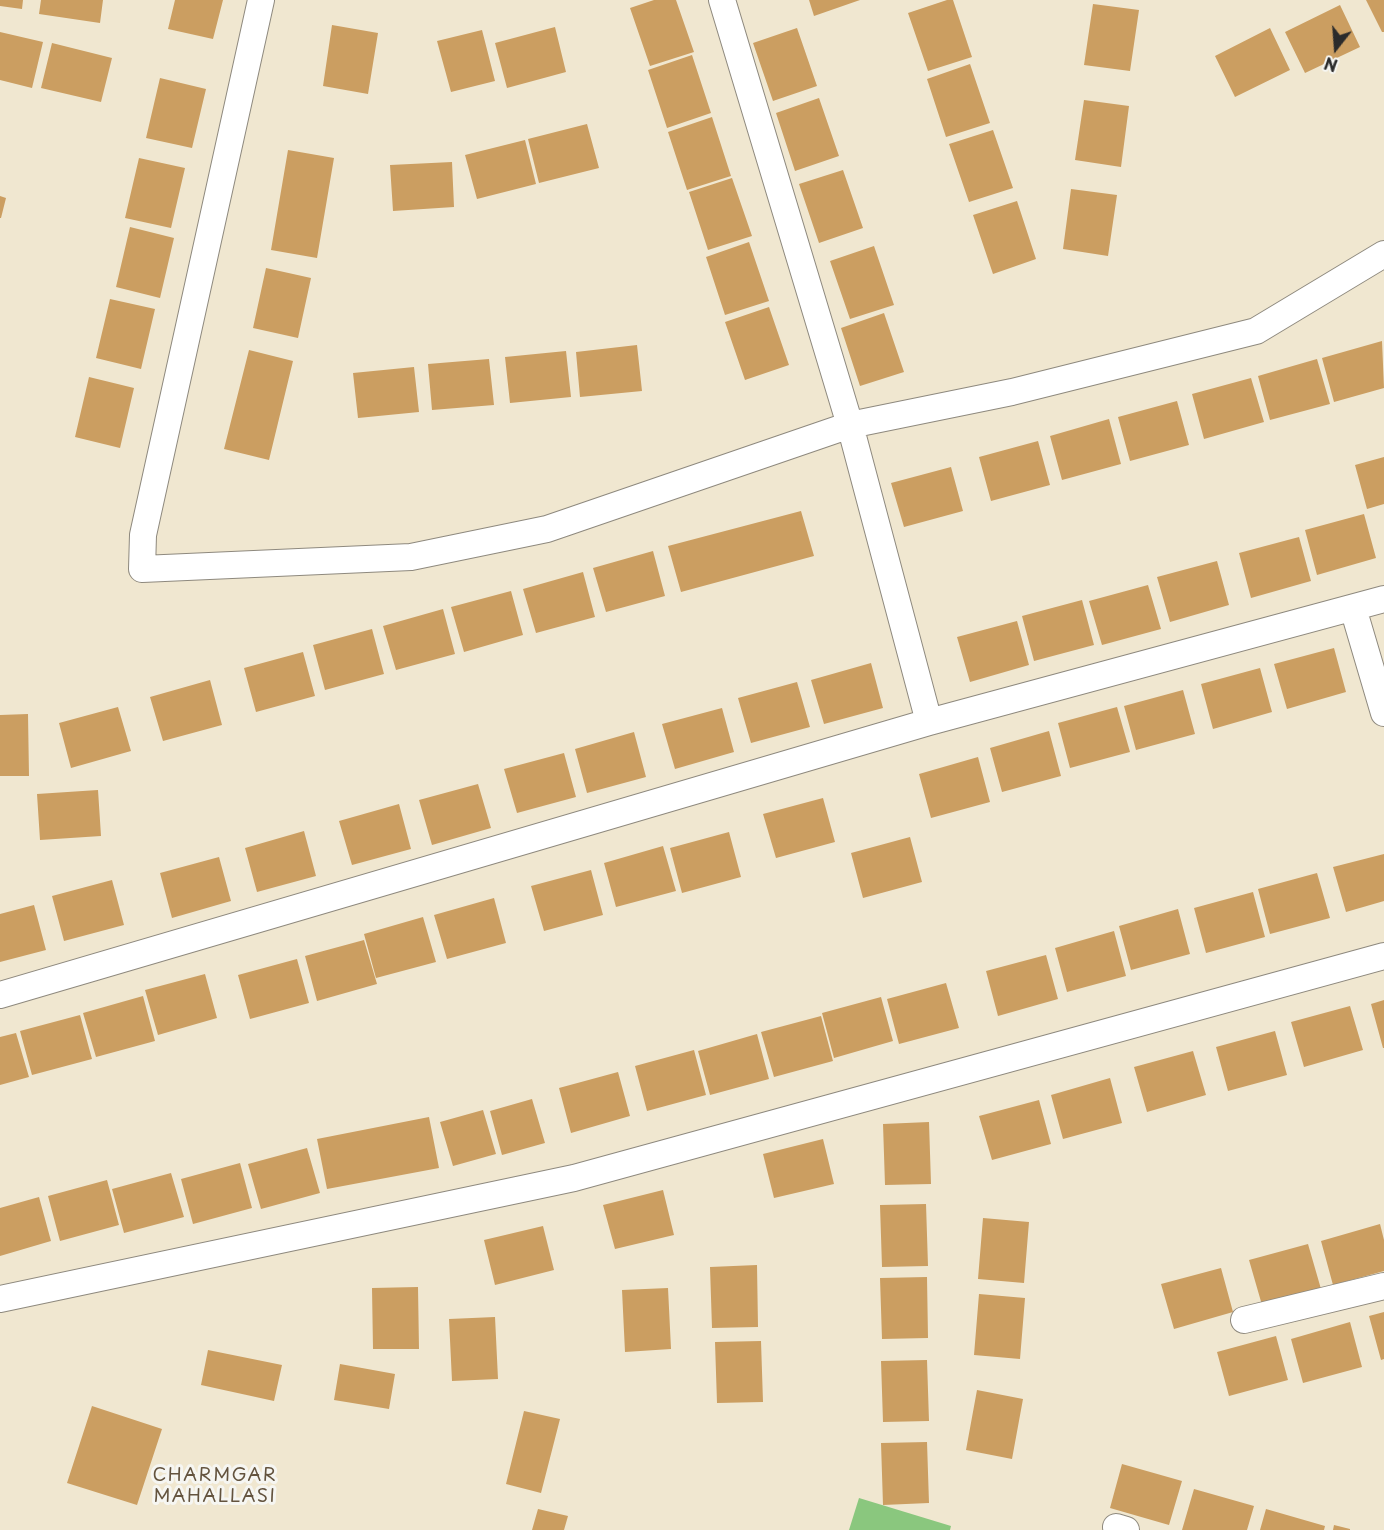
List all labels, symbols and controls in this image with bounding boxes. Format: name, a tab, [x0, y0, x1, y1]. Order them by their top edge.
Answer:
north arrow	[1306, 18, 1366, 78]
text: N	[1321, 52, 1340, 79]
district label: CHARMGAR MAHALLASI	[153, 1465, 277, 1508]

